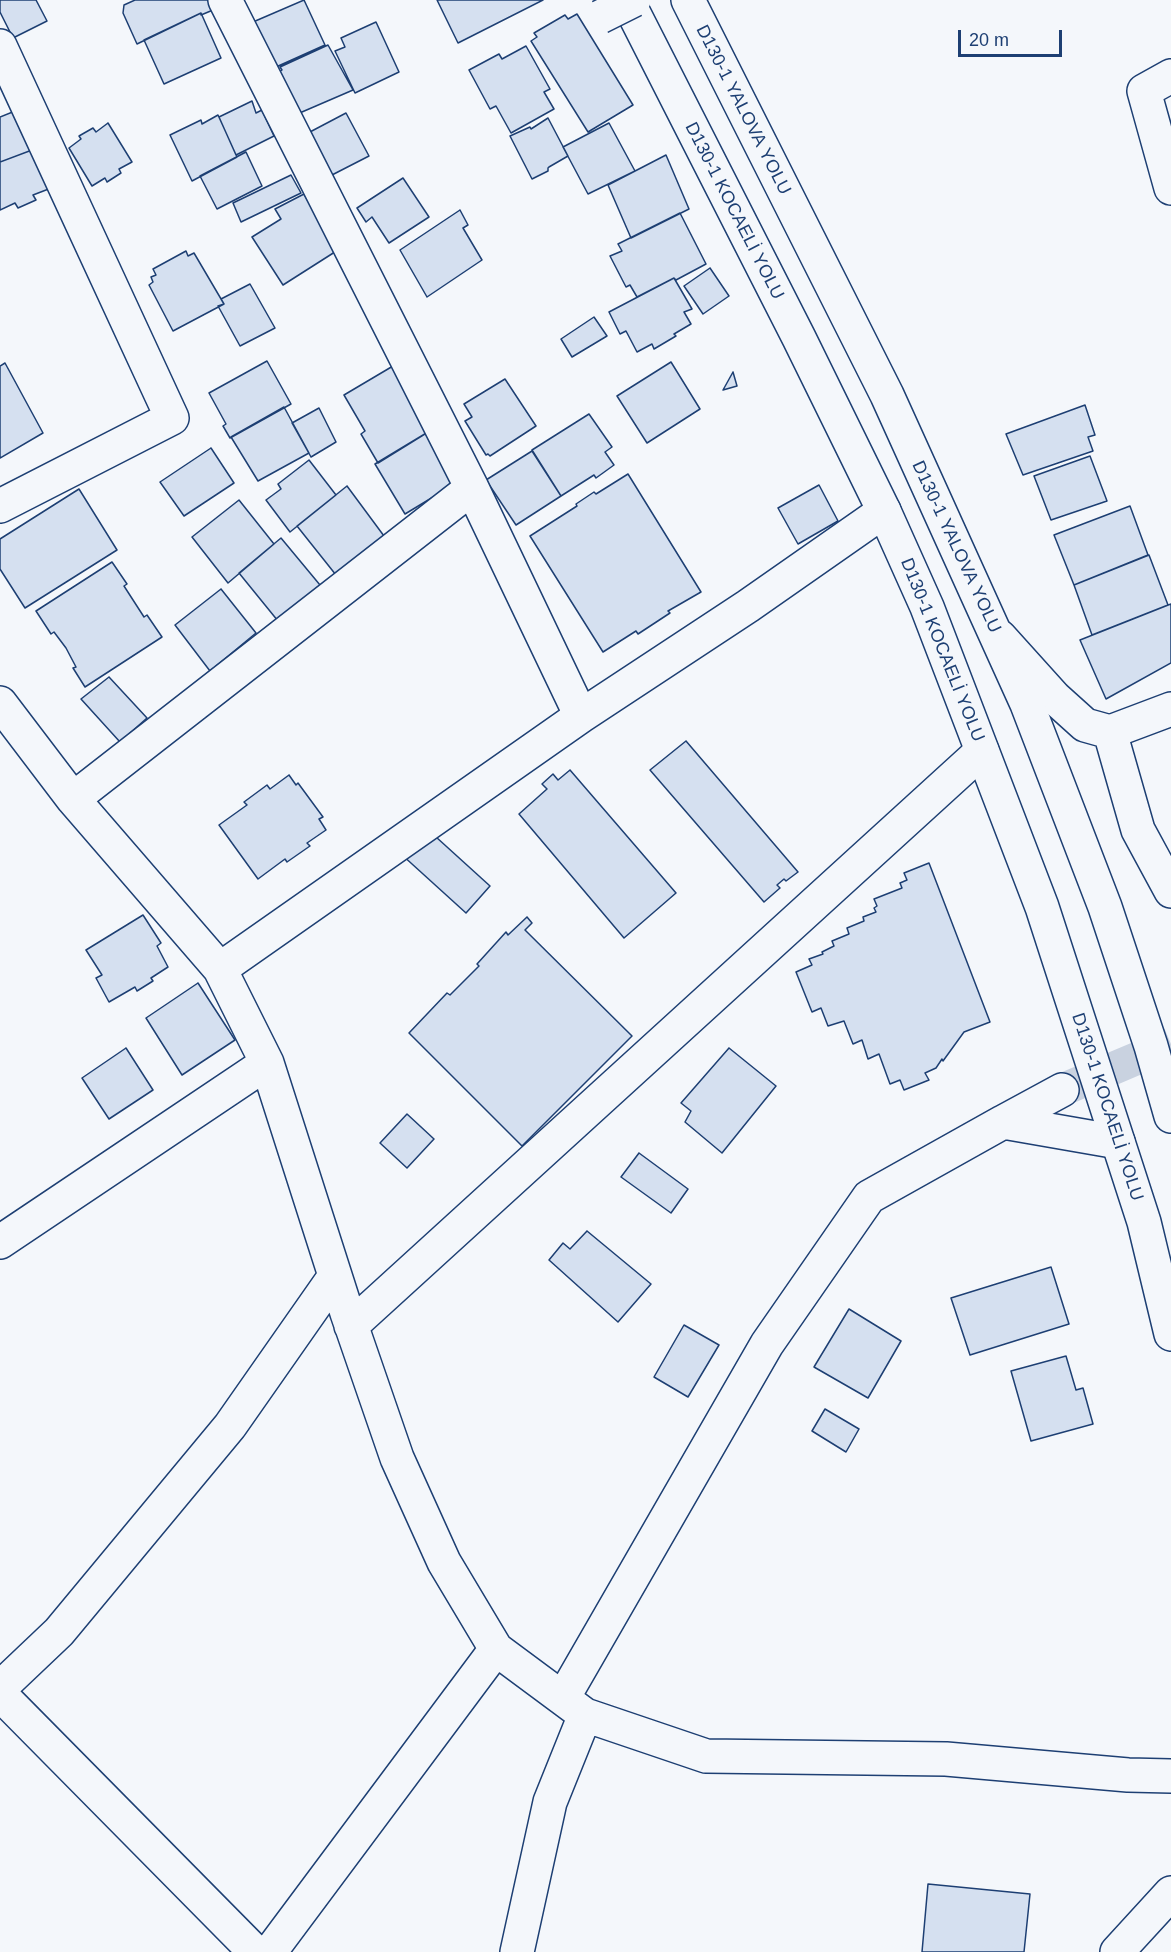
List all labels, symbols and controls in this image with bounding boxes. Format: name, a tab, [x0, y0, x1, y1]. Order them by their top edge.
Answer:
scale bar	[961, 18, 1064, 56]
street label: D130-1 YALOVA YOLU	[691, 22, 795, 198]
text: 20 m	[969, 30, 1009, 50]
street label: D130-1 KOCAELİ YOLU	[680, 119, 788, 303]
street label: D130-1 YALOVA YOLU	[907, 458, 1005, 636]
street label: D130-1 KOCAELİ YOLU	[895, 555, 989, 745]
street label: D130-1 KOCAELİ YOLU	[1066, 1010, 1148, 1204]

